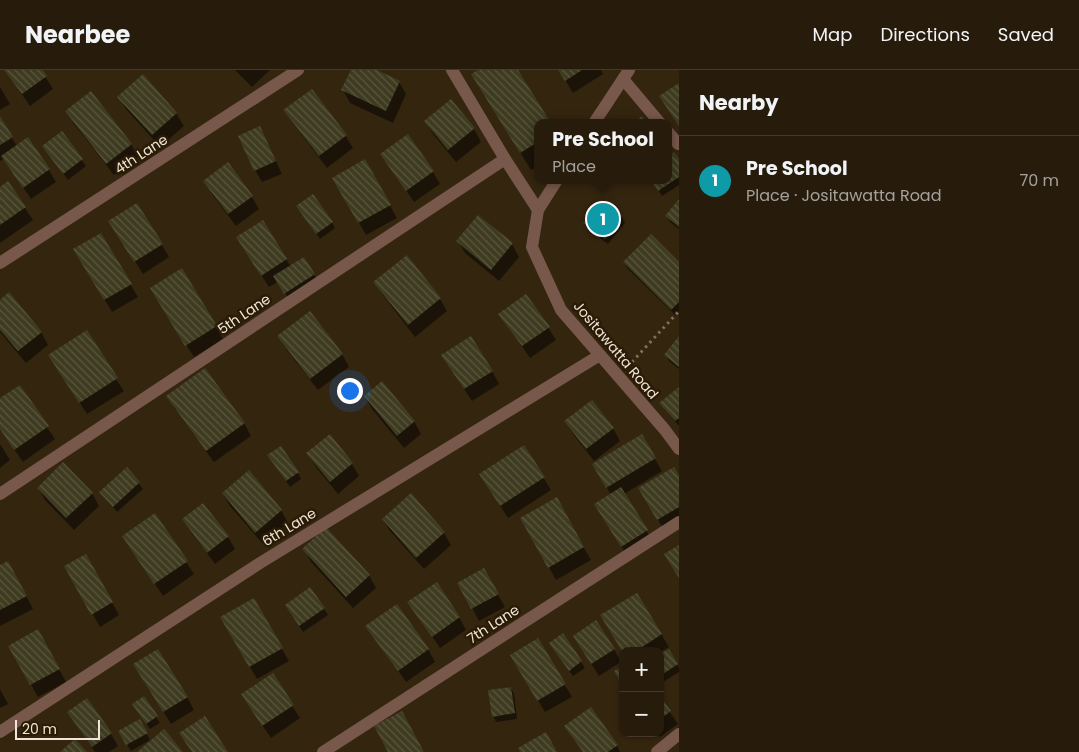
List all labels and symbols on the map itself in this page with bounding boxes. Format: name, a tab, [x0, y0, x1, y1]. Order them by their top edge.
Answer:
street label: 4th Lane	[110, 129, 172, 179]
pin: 1	[587, 200, 619, 238]
street label: 5th Lane	[214, 289, 275, 339]
street label: Jositawatta Road	[569, 297, 663, 403]
your location	[337, 378, 363, 404]
street label: 6th Lane	[258, 503, 320, 551]
street label: 7th Lane	[463, 599, 523, 648]
scale bar	[15, 717, 100, 740]

